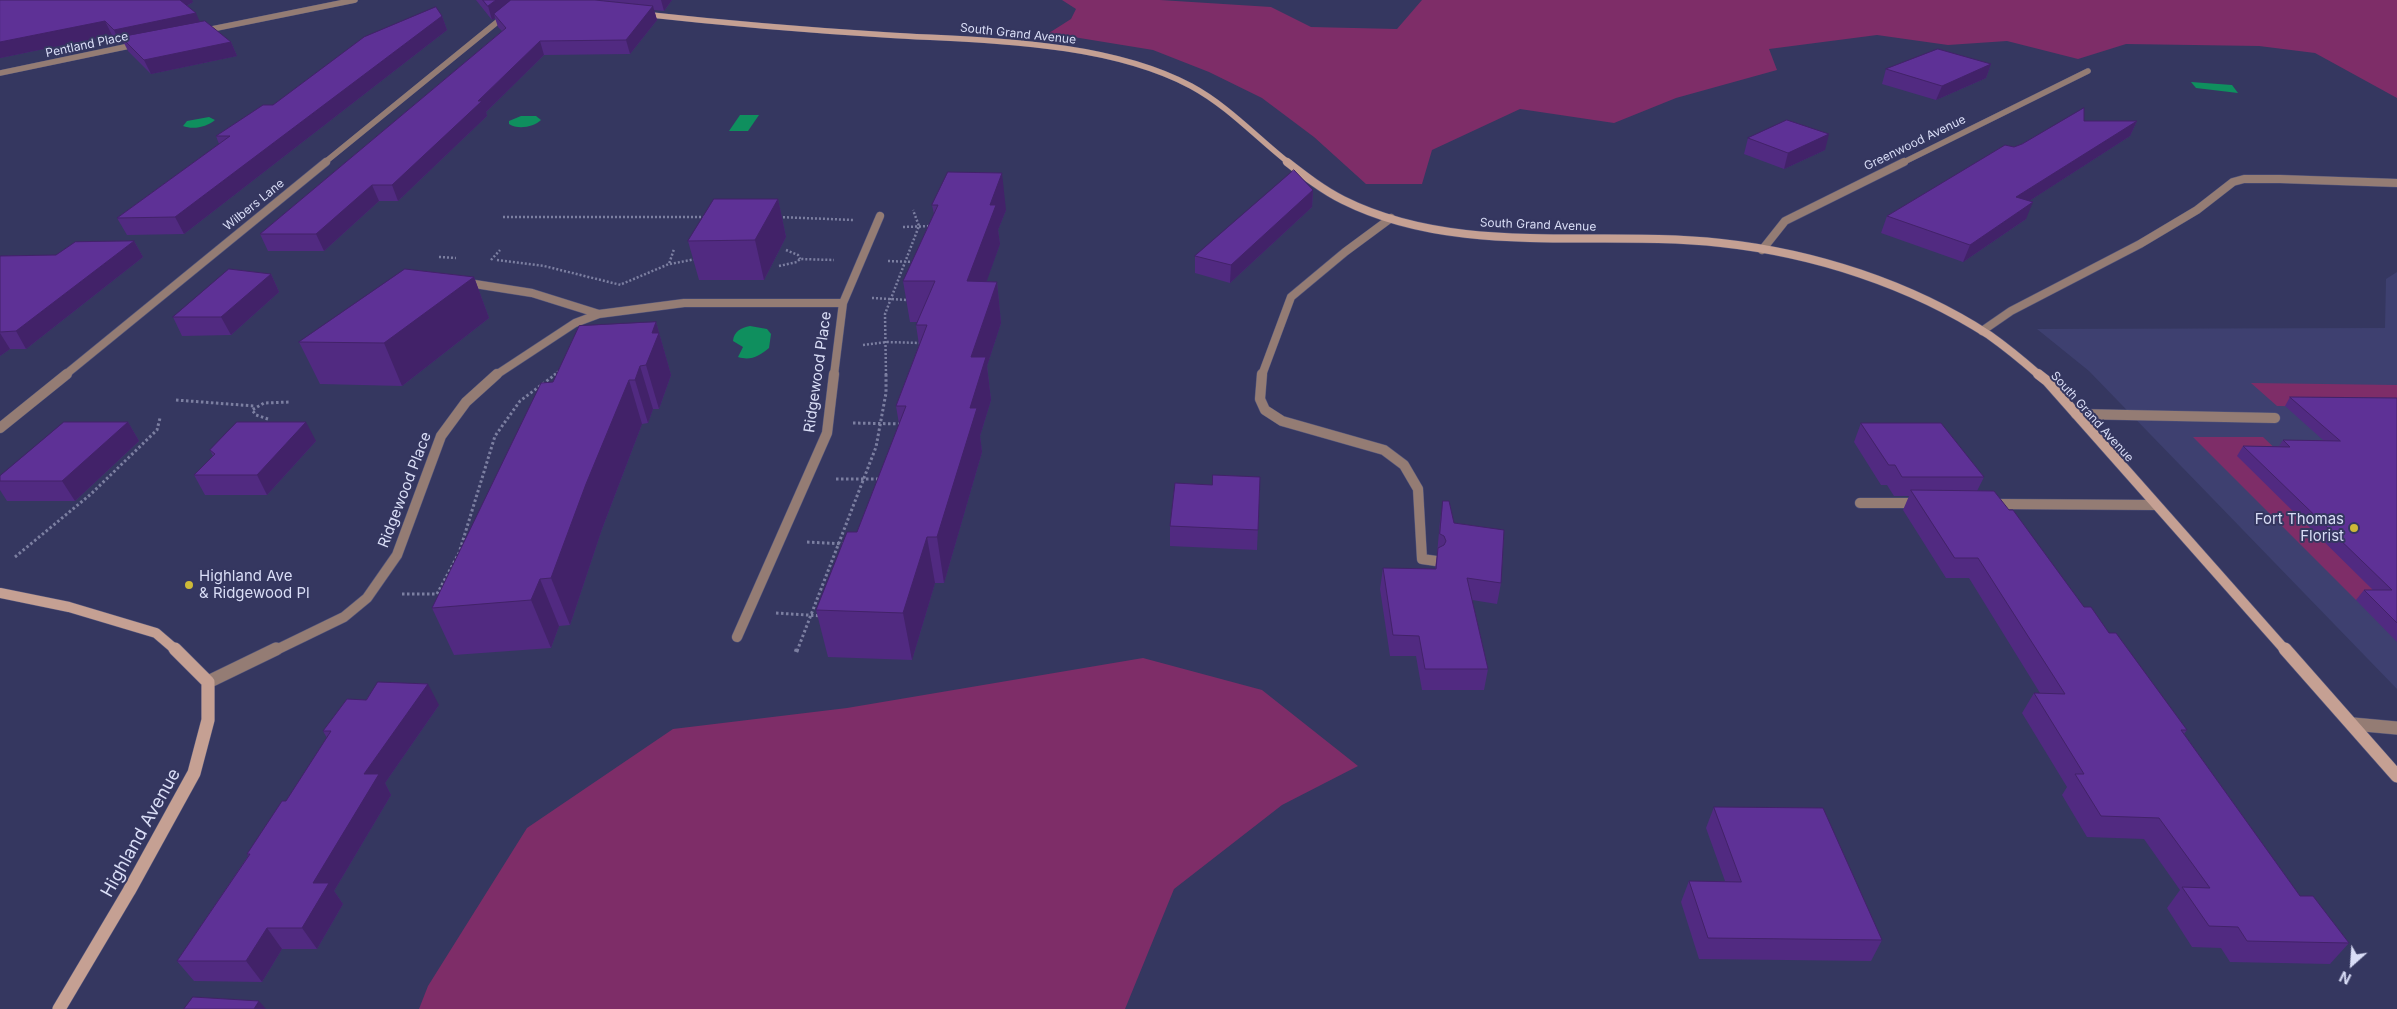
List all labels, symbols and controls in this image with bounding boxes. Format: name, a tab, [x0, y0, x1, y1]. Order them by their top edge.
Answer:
street label: South Grand Avenue	[959, 21, 1077, 47]
street label: Pentland Place	[44, 29, 130, 61]
street label: Greenwood Avenue	[1862, 112, 1968, 174]
street label: Wilbers Lane	[221, 176, 287, 234]
street label: South Grand Avenue	[1480, 216, 1596, 234]
street label: Ridgewood Place	[801, 310, 835, 434]
street label: South Grand Avenue	[2048, 369, 2136, 465]
street label: Ridgewood Place	[375, 430, 435, 550]
place label: Fort Thomas Florist	[2255, 510, 2344, 545]
marker: Fort Thomas Florist	[2348, 522, 2360, 534]
place label: Highland Ave & Ridgewood Pl	[199, 567, 310, 602]
marker: Highland Ave & Ridgewood Pl	[183, 579, 195, 591]
street label: Highland Avenue	[97, 765, 185, 901]
north arrow	[2327, 939, 2377, 989]
text: N	[2337, 968, 2354, 988]

